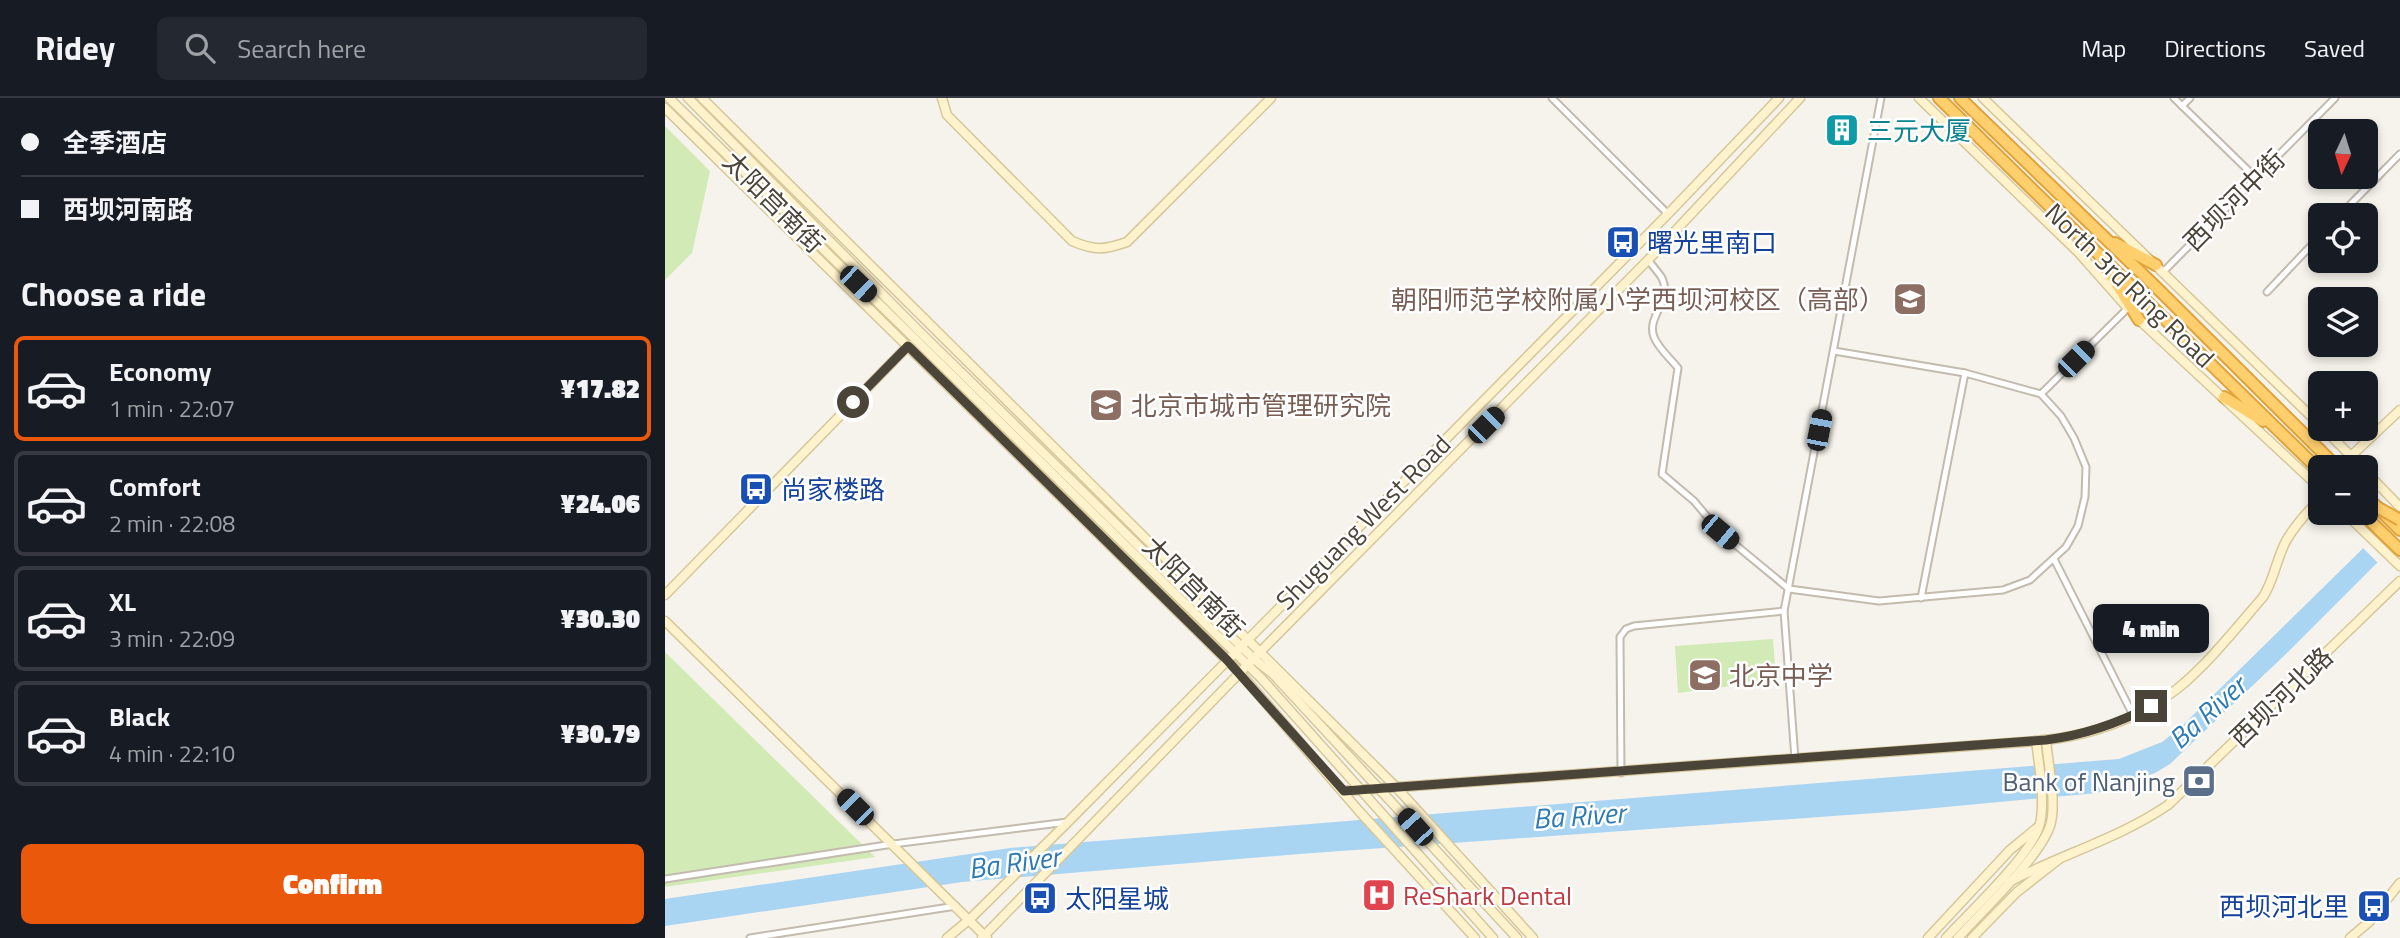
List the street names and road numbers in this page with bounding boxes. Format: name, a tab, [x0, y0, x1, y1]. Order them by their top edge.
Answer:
street label: 西坝河中街	[2174, 140, 2294, 260]
street label: 太阳宫南街	[714, 142, 834, 262]
street label: North 3rd Ring Road	[2036, 194, 2224, 376]
street label: Shuguang West Road	[1266, 425, 1460, 619]
street label: 太阳宫南街	[1134, 527, 1254, 647]
street label: 西坝河北路	[2221, 638, 2341, 756]

